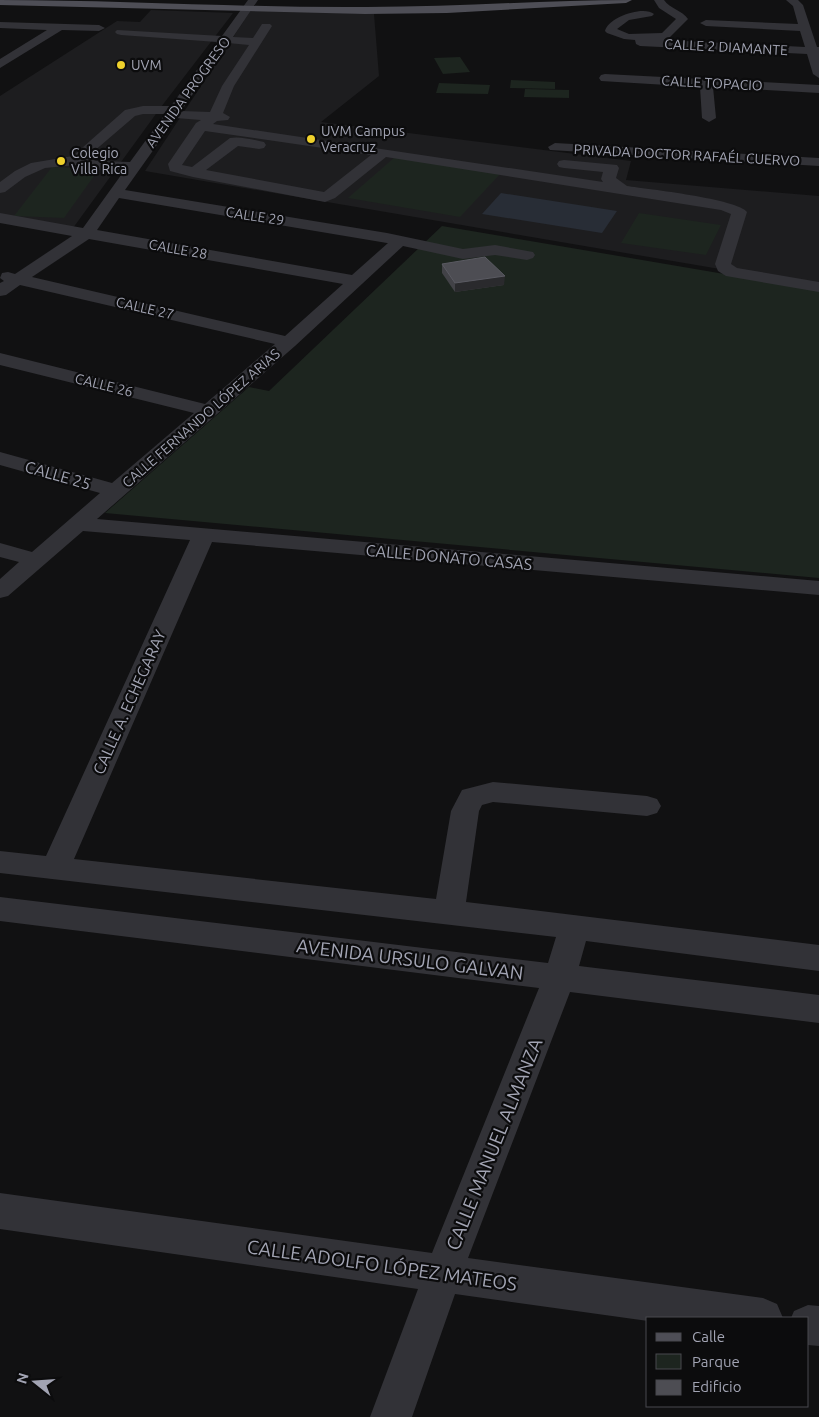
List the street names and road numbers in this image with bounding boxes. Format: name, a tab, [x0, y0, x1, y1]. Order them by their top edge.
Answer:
street label: AVENIDA PROGRESO	[143, 33, 234, 150]
street label: CALLE 2 DIAMANTE	[664, 36, 788, 58]
street label: CALLE TOPACIO	[661, 72, 763, 94]
street label: PRIVADA DOCTOR RAFAÉL CUERVO	[573, 140, 801, 169]
street label: CALLE 29	[225, 203, 285, 229]
street label: CALLE 28	[148, 236, 209, 262]
street label: CALLE 27	[114, 294, 176, 322]
street label: CALLE FERNANDO LÓPEZ ARIAS	[118, 345, 283, 491]
street label: CALLE 26	[73, 370, 135, 400]
street label: CALLE 25	[23, 457, 93, 493]
street label: CALLE DONATO CASAS	[365, 541, 533, 573]
street label: CALLE A. ECHEGARAY	[89, 626, 169, 777]
street label: AVENIDA URSULO GALVAN	[295, 934, 525, 984]
street label: CALLE MANUEL ALMANZA	[441, 1034, 547, 1253]
street label: CALLE ADOLFO LÓPEZ MATEOS	[246, 1235, 518, 1295]

